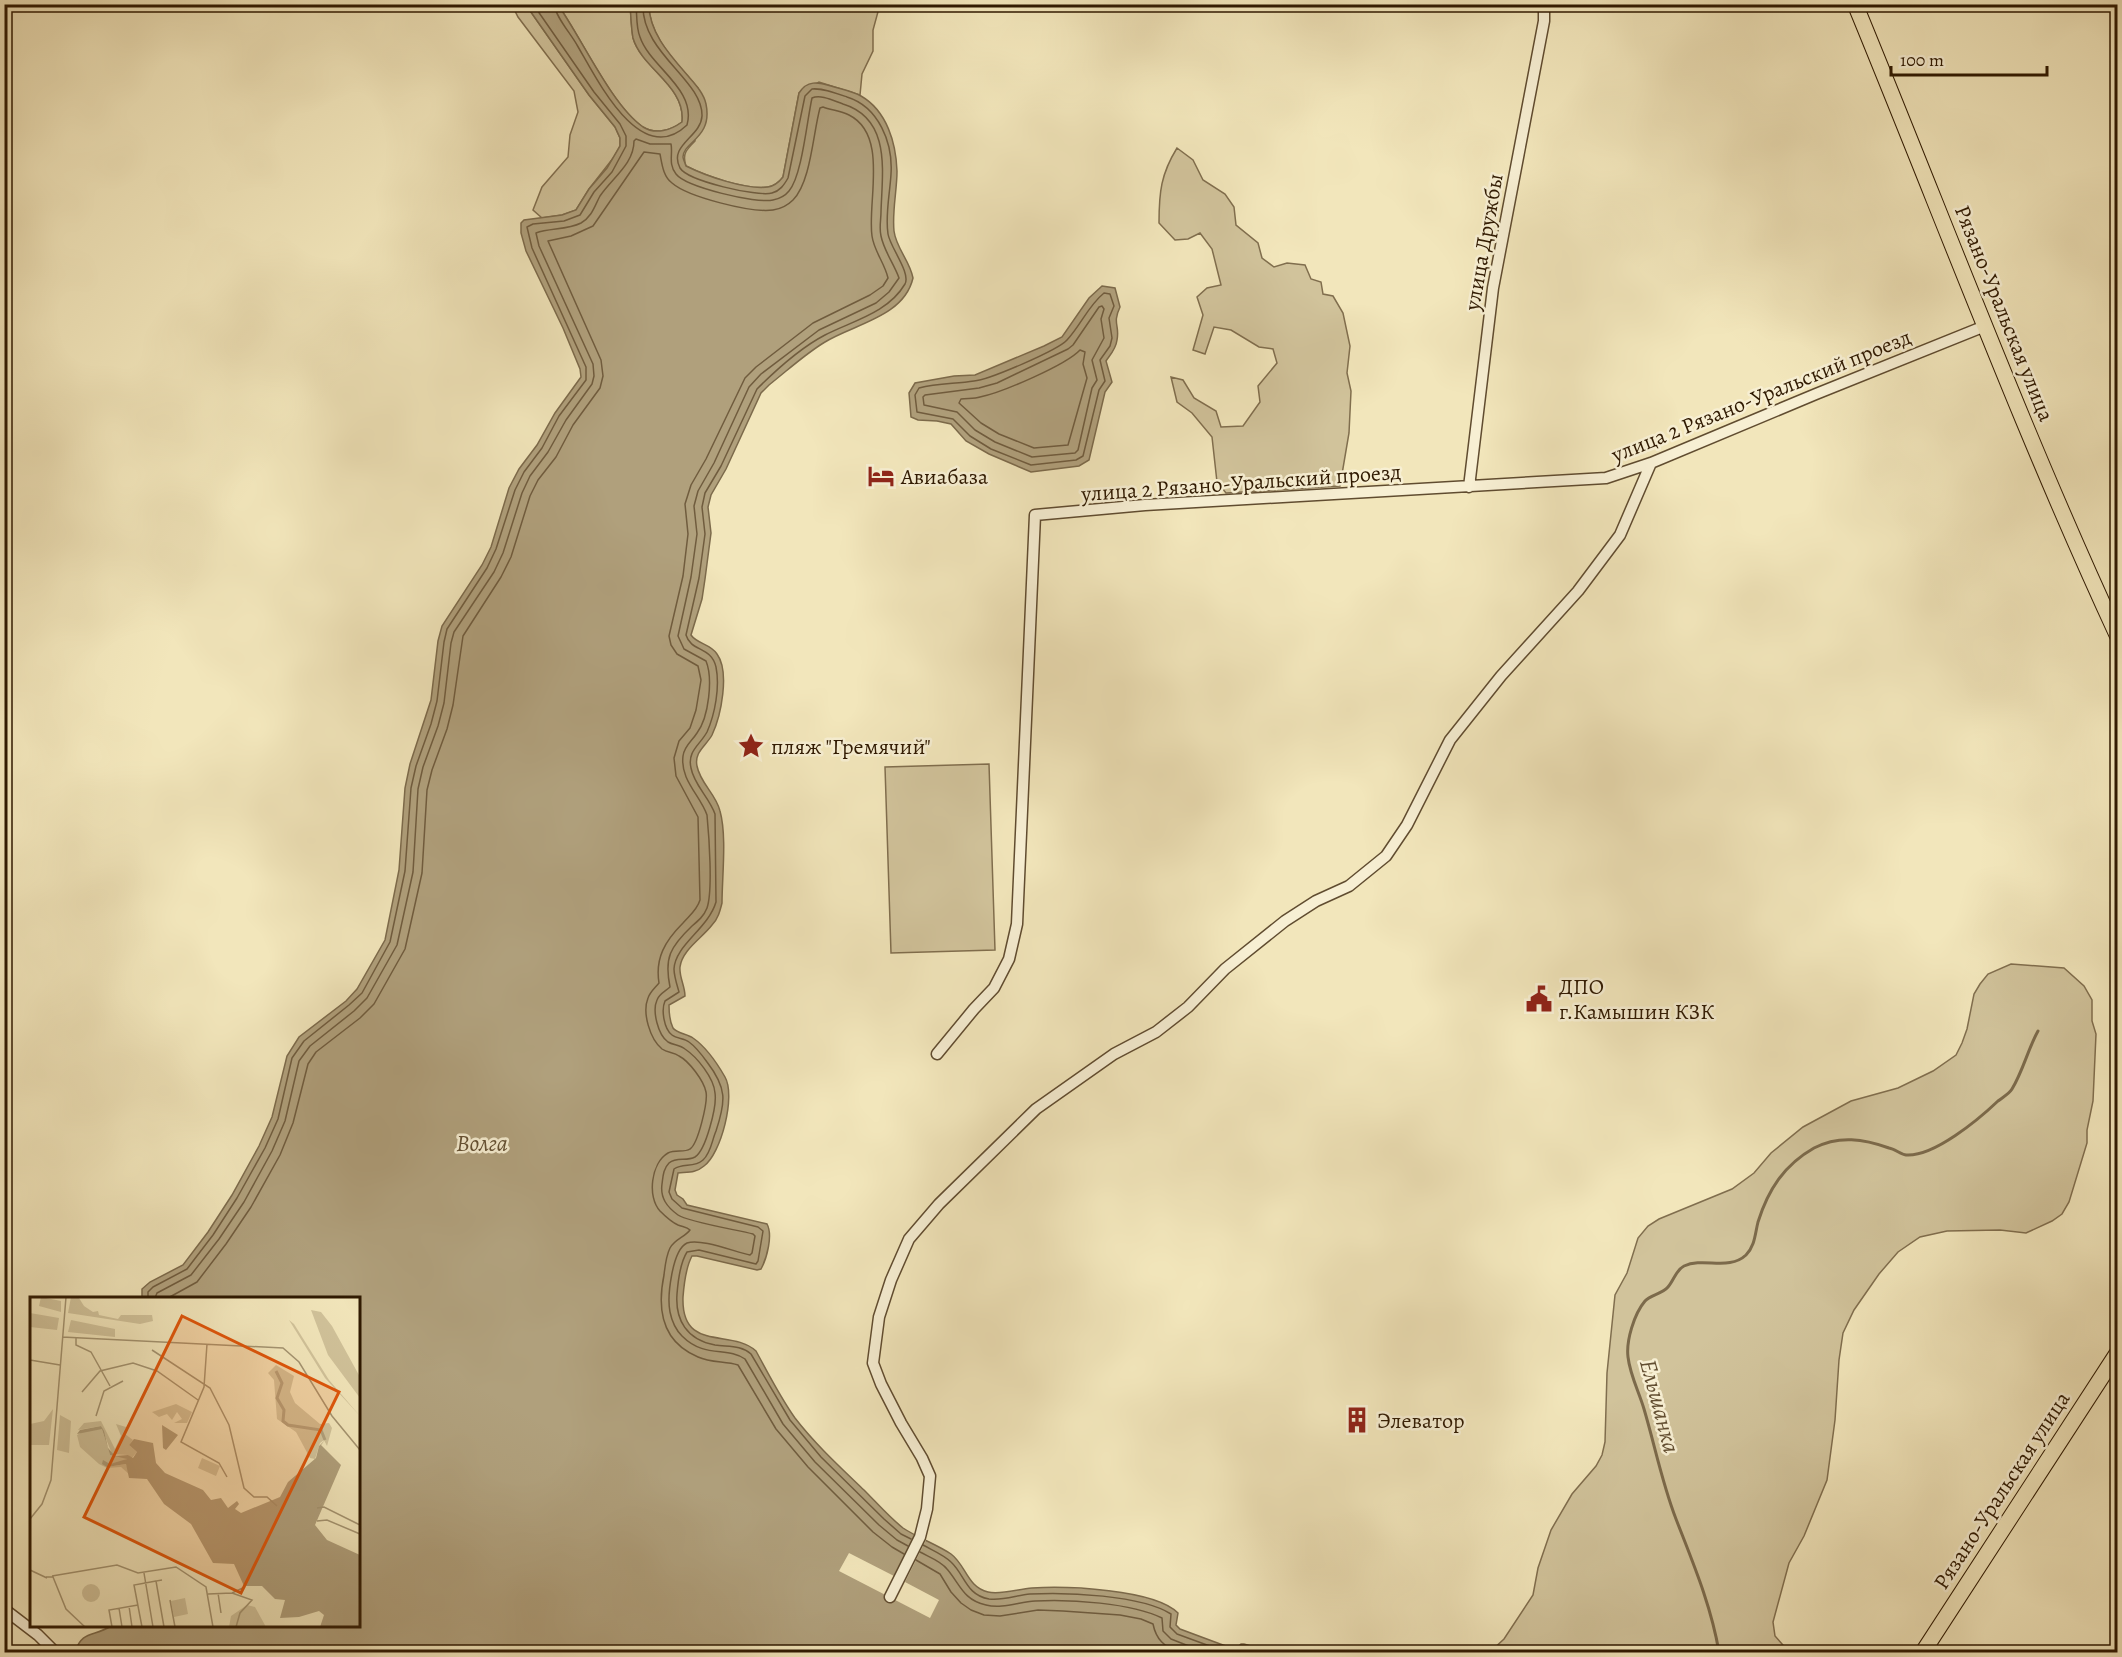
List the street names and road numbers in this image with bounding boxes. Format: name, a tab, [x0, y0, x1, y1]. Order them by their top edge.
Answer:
street label: улица Дружбы	[1457, 171, 1511, 314]
street label: Рязано-Уральская улица	[1947, 201, 2061, 427]
street label: улица 2 Рязано-Уральский проезд	[1606, 322, 1916, 470]
street label: улица 2 Рязано-Уральский проезд	[1079, 457, 1402, 509]
street label: Рязано-Уральская улица	[1926, 1385, 2078, 1595]

